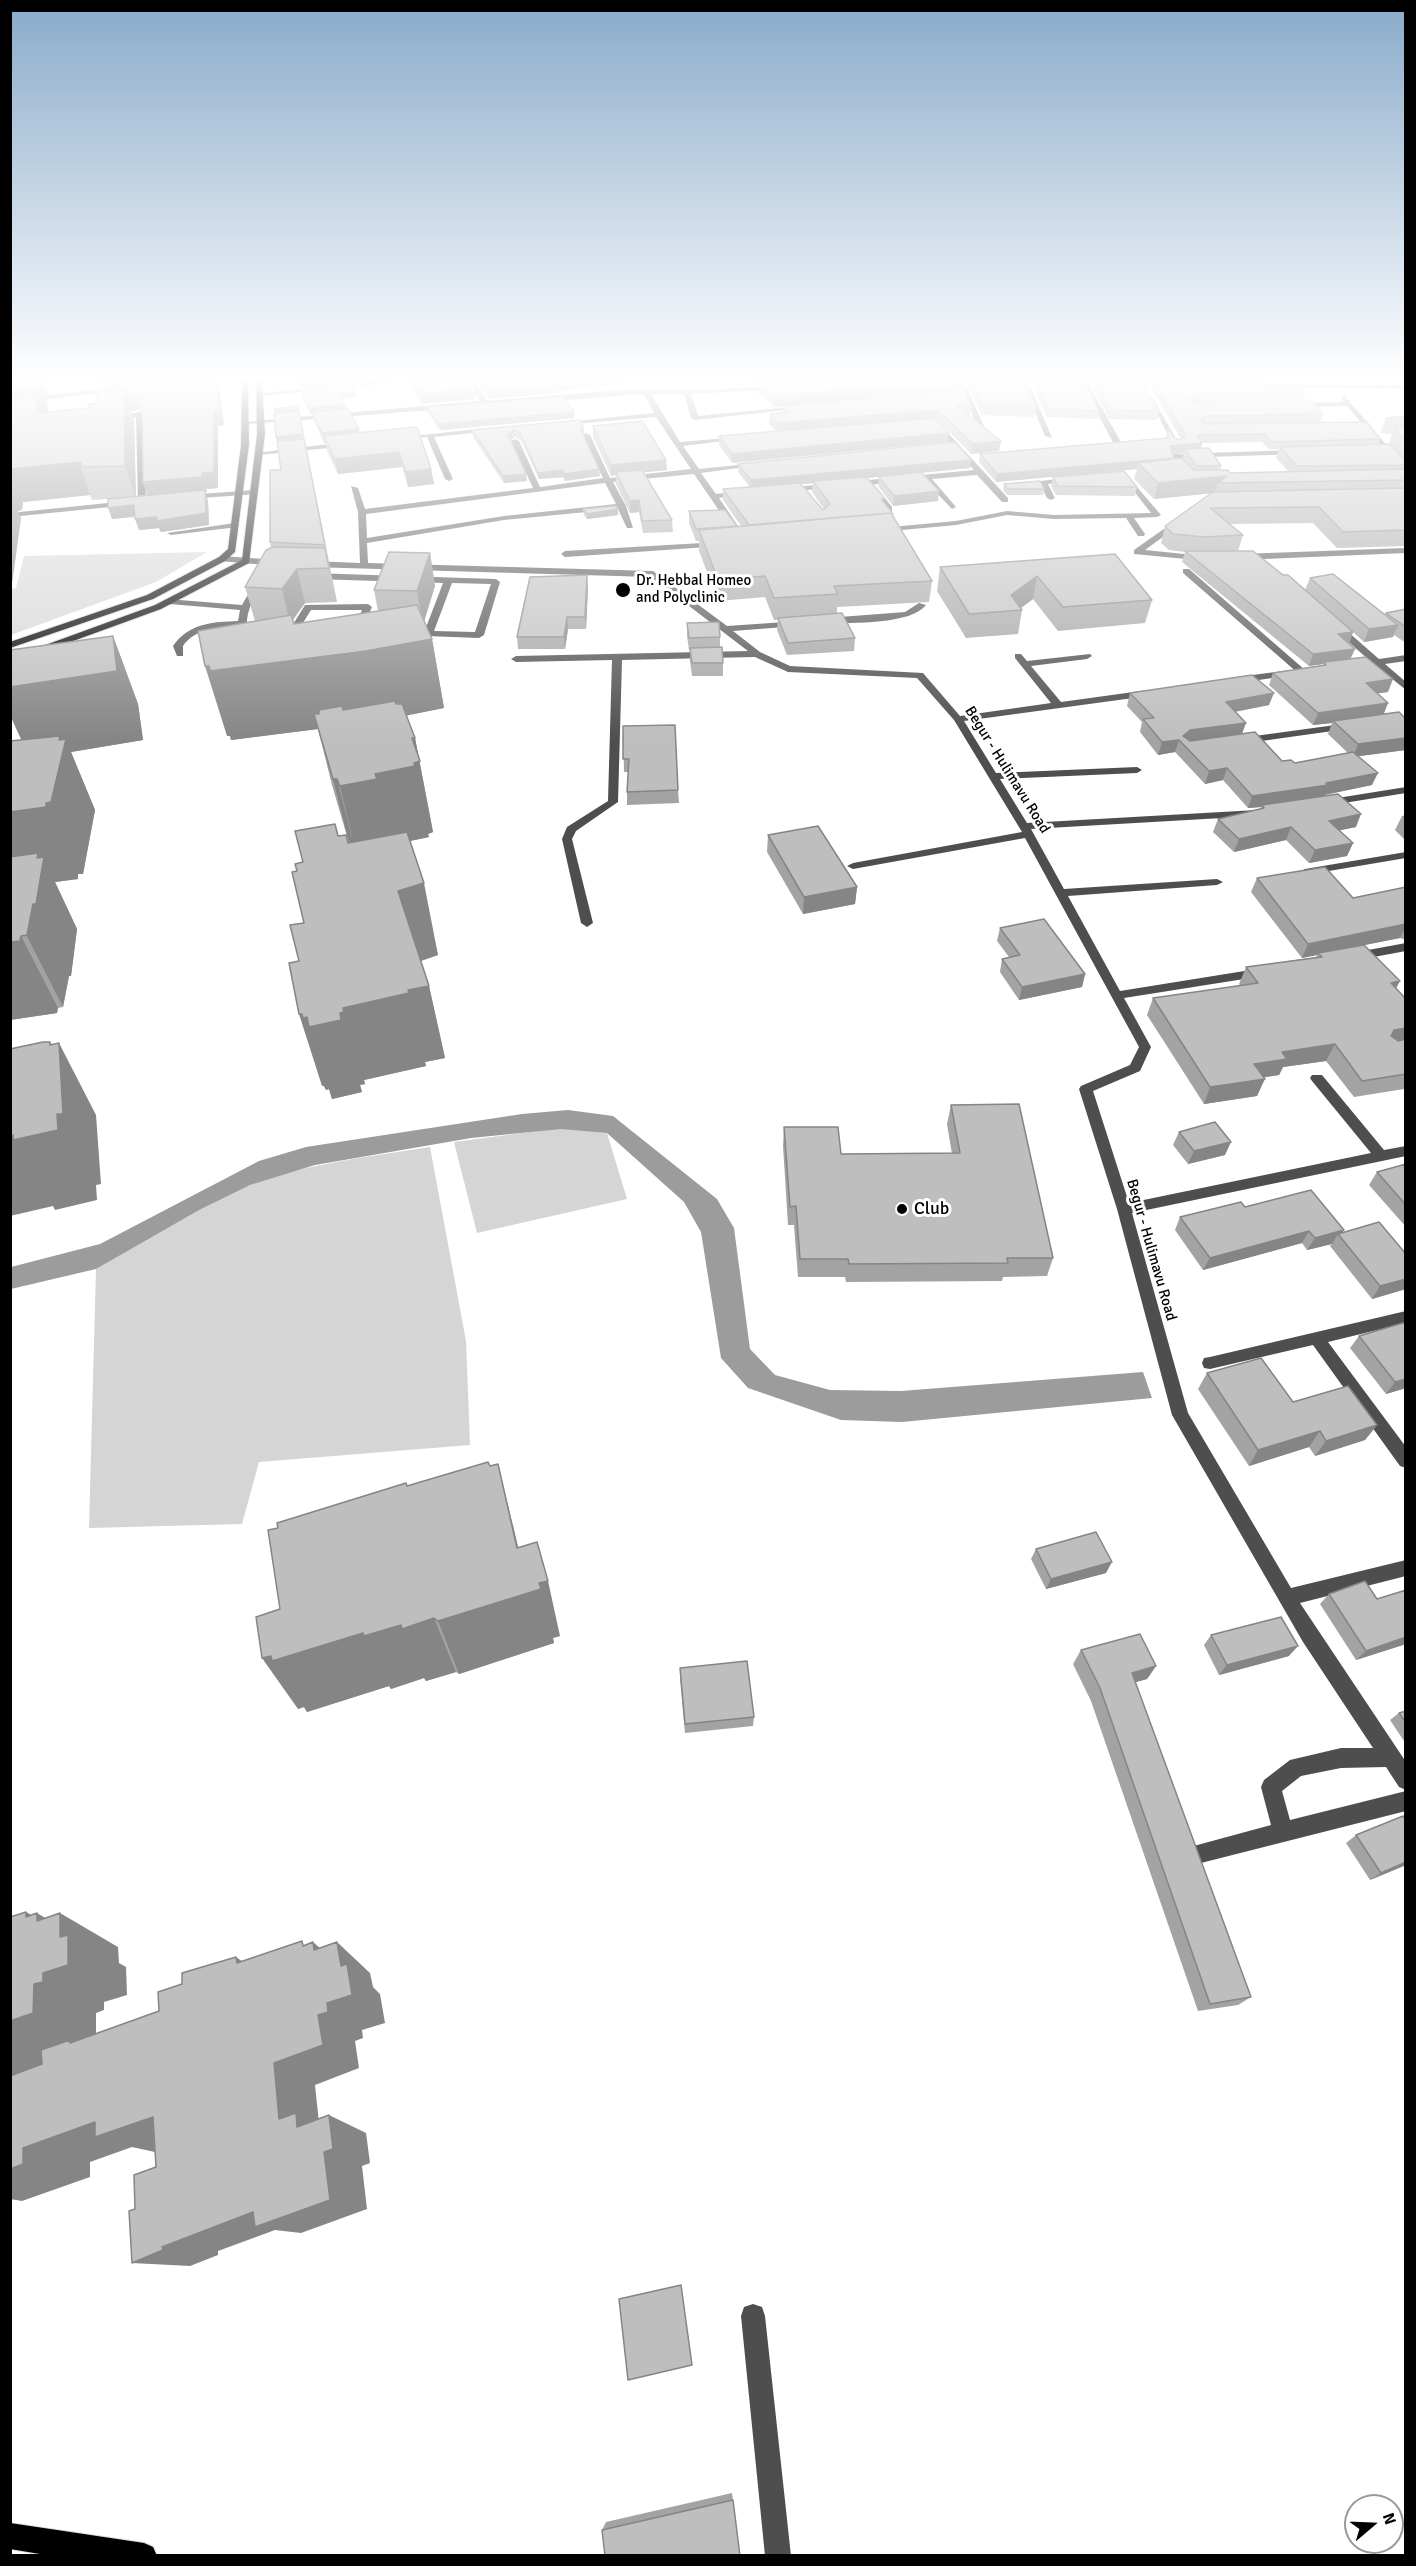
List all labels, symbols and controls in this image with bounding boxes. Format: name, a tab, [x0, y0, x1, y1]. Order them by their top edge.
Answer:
place label: Dr. Hebbal Homeo and Polyclinic	[636, 572, 751, 607]
marker: Dr. Hebbal Homeo and Polyclinic	[614, 581, 632, 599]
street label: Begur - Hulimavu Road	[961, 703, 1053, 837]
street label: Begur - Hulimavu Road	[1122, 1177, 1180, 1323]
place label: Club	[914, 1198, 949, 1220]
marker: Club	[895, 1202, 909, 1216]
north arrow	[1344, 2494, 1404, 2554]
text: N	[1378, 2510, 1400, 2527]

